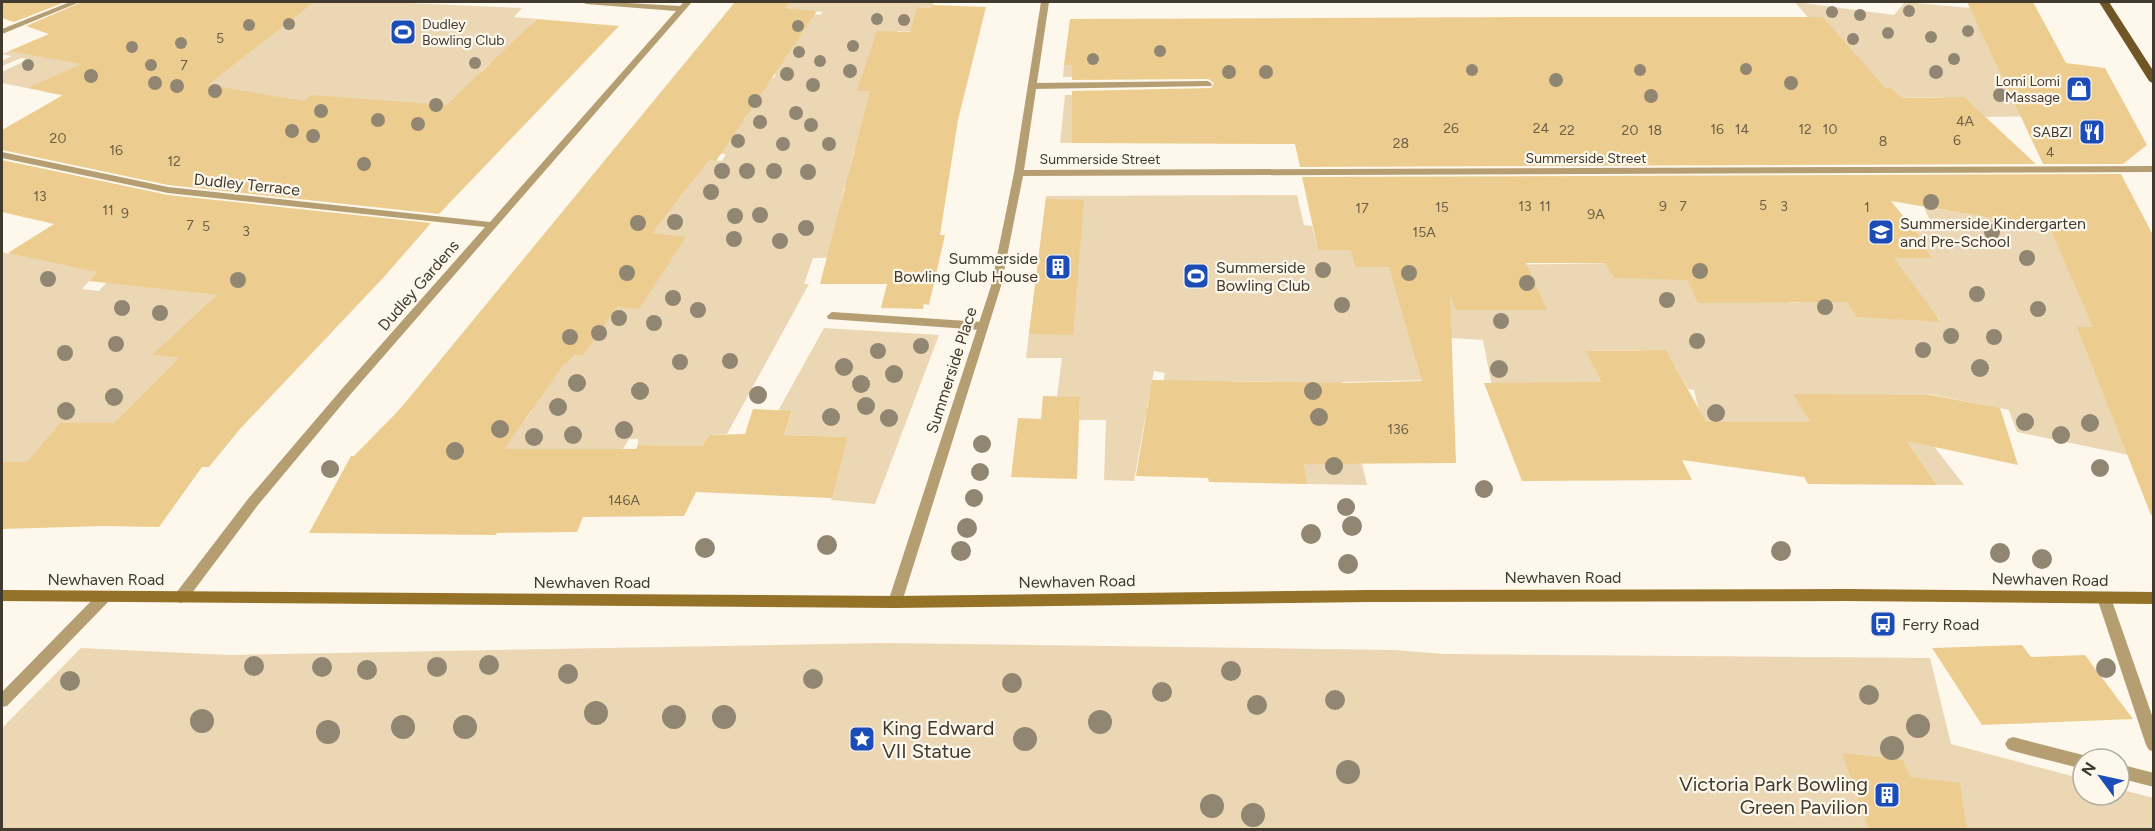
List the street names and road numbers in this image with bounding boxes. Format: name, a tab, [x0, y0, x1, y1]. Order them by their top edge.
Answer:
street label: Summerside Street	[1526, 150, 1646, 167]
street label: Summerside Street	[1040, 151, 1160, 168]
street label: Dudley Terrace	[193, 169, 301, 200]
street label: Dudley Gardens	[374, 236, 463, 335]
street label: Summerside Place	[922, 304, 981, 436]
street label: Newhaven Road	[1504, 568, 1622, 587]
street label: Newhaven Road	[1991, 569, 2109, 590]
street label: Newhaven Road	[47, 570, 165, 589]
street label: Newhaven Road	[1018, 571, 1136, 592]
street label: Newhaven Road	[533, 573, 651, 592]

